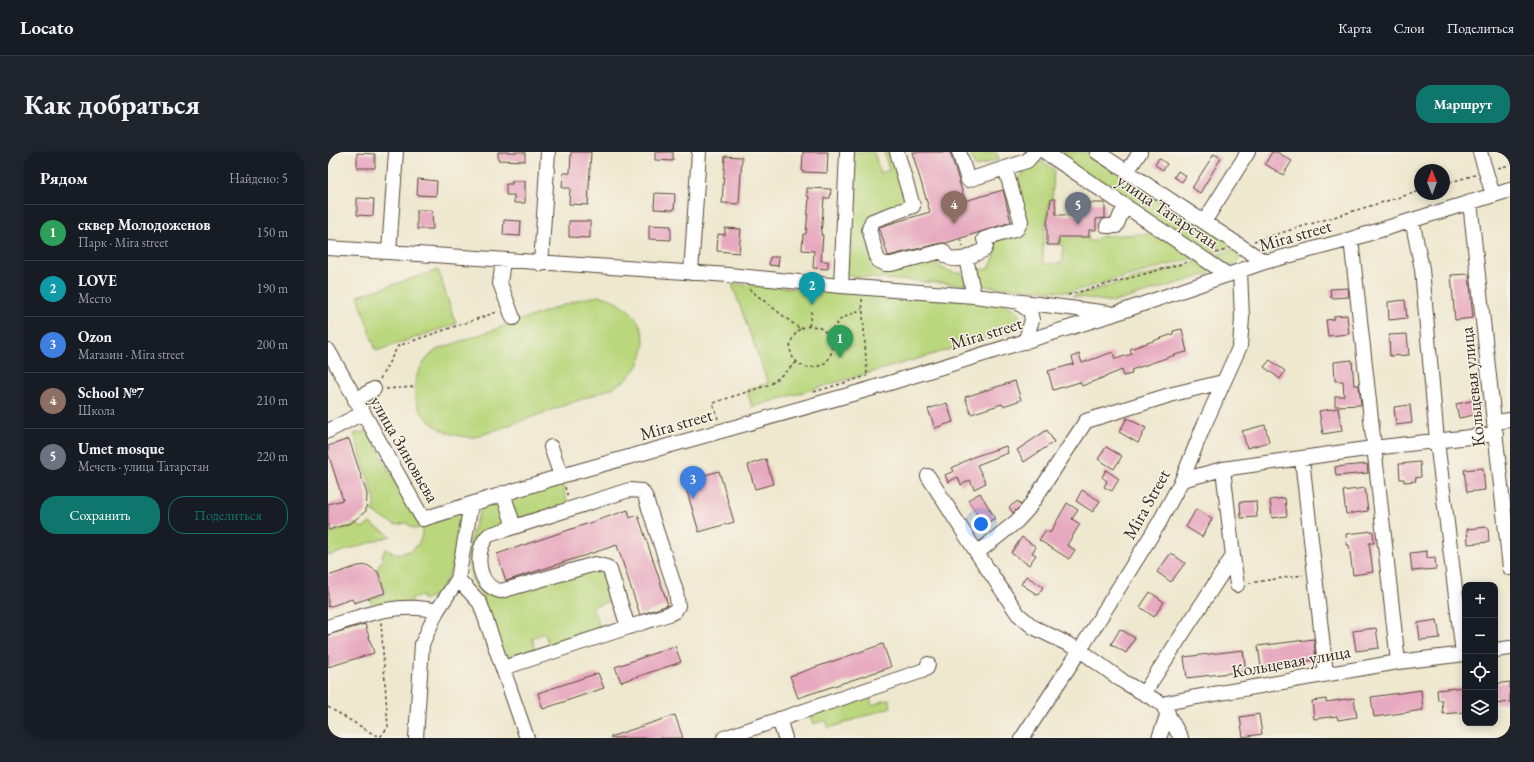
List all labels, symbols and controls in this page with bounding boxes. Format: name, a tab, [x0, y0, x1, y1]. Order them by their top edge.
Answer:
text: Locato	[20, 15, 74, 40]
text: Карта	[1338, 19, 1372, 37]
text: Слои	[1394, 19, 1425, 37]
text: Поделиться	[1447, 19, 1514, 37]
button: Маршрут	[1416, 85, 1510, 123]
text: Как добраться	[24, 86, 200, 122]
north arrow	[1414, 164, 1450, 200]
text: Рядом	[40, 167, 88, 189]
street label: улица Татарстан	[1113, 168, 1223, 254]
text: Найдено: 5	[229, 170, 288, 187]
pin: 4	[941, 191, 967, 224]
pin: 5	[1065, 192, 1091, 225]
street label: Mira street	[1256, 214, 1334, 256]
text: сквер Молодоженов	[78, 215, 210, 234]
text: 1	[50, 224, 56, 241]
text: 150 m	[257, 224, 288, 241]
text: Парк · Mira street	[78, 234, 168, 251]
text: LOVE	[78, 271, 117, 290]
pin: 2	[799, 272, 825, 305]
text: 2	[50, 280, 56, 297]
text: 190 m	[257, 280, 288, 297]
text: Место	[78, 290, 111, 307]
street label: Mira street	[947, 311, 1025, 355]
pin: 1	[827, 325, 853, 358]
street label: Кольцевая улица	[1454, 325, 1490, 448]
text: Ozon	[78, 327, 112, 346]
text: 3	[50, 336, 56, 353]
text: 200 m	[257, 336, 288, 353]
text: Магазин · Mira street	[78, 346, 184, 363]
text: School №7	[78, 383, 144, 402]
text: 4	[50, 392, 56, 409]
text: 210 m	[257, 392, 288, 409]
street label: улица Зиновьева	[365, 392, 445, 507]
text: Школа	[78, 402, 115, 419]
street label: Mira street	[637, 403, 715, 445]
text: Umet mosque	[78, 439, 164, 458]
text: 5	[50, 448, 56, 465]
text: 220 m	[257, 448, 288, 465]
text: Мечеть · улица Татарстан	[78, 458, 209, 475]
street label: Mira Street	[1117, 464, 1175, 543]
pin: 3	[680, 466, 706, 499]
button: Сохранить	[40, 496, 160, 534]
button: Поделиться	[168, 496, 288, 534]
your location	[971, 514, 991, 534]
map controls	[1462, 582, 1498, 726]
button: +	[1462, 582, 1498, 618]
button: −	[1462, 618, 1498, 654]
street label: Кольцевая улица	[1230, 639, 1353, 683]
button: locate	[1462, 654, 1498, 690]
button: layers	[1462, 690, 1498, 726]

